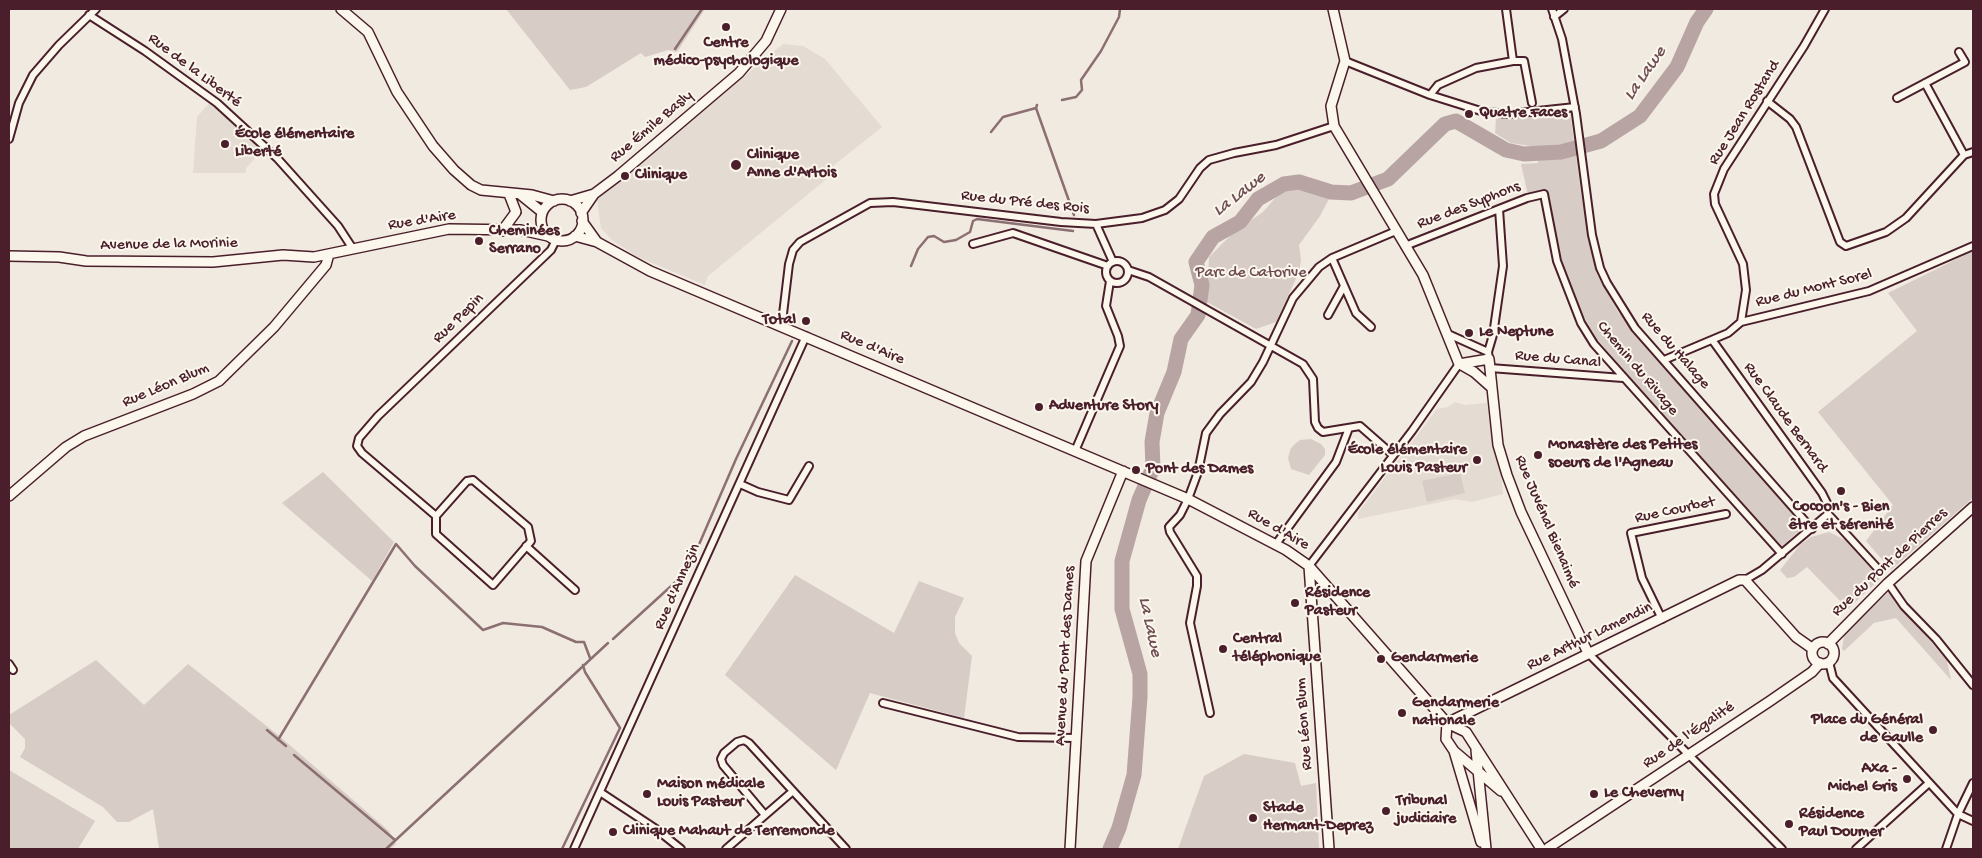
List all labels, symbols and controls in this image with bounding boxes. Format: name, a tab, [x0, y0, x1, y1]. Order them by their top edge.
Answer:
marker: Centre médico-psychologique	[720, 21, 732, 33]
street label: Rue de la Liberté	[143, 30, 245, 112]
place label: Centre médico-psychologique	[654, 34, 798, 72]
water label: La Lawe	[1620, 43, 1672, 105]
street label: Rue Jean Rostand	[1705, 57, 1785, 169]
street label: Rue Émile Basly	[607, 87, 697, 167]
place label: Quatre Faces	[1479, 104, 1567, 124]
marker: Quatre Faces	[1463, 108, 1475, 120]
place label: École élémentaire Liberté	[235, 125, 354, 163]
marker: École élémentaire Liberté	[219, 138, 231, 150]
place label: Clinique Anne d'Artois	[747, 146, 836, 184]
marker: Clinique Anne d'Artois	[729, 158, 743, 172]
place label: Clinique	[635, 166, 687, 186]
water label: La Lawe	[1209, 168, 1271, 222]
marker: Clinique	[619, 170, 631, 182]
street label: Rue des Syphons	[1415, 178, 1523, 234]
street label: Rue du Pré des Rois	[960, 187, 1090, 219]
street label: Rue d'Aire	[387, 206, 457, 236]
place label: Cheminées Serrano	[489, 222, 559, 260]
street label: Avenue de la Morinie	[100, 234, 238, 256]
marker: Cheminées Serrano	[473, 235, 485, 247]
park label: Parc de Catorive	[1196, 264, 1306, 284]
street label: Rue du Mont Sorel	[1754, 265, 1874, 313]
street label: Rue Pepin	[429, 290, 489, 348]
street label: Rue du Halage	[1636, 308, 1714, 394]
place label: Total	[763, 311, 796, 331]
marker: Total	[800, 315, 812, 327]
street label: Chemin du Rivage	[1592, 318, 1682, 420]
place label: Le Neptune	[1479, 323, 1553, 343]
street label: Rue d'Aire	[837, 326, 907, 370]
marker: Le Neptune	[1463, 327, 1475, 339]
street label: Rue du Canal	[1514, 347, 1602, 373]
street label: Rue Léon Blum	[120, 359, 212, 413]
street label: Rue Claude Bernard	[1739, 359, 1831, 477]
place label: Adventure Story	[1049, 397, 1158, 417]
marker: Adventure Story	[1033, 401, 1045, 413]
place label: Monastère des Petites soeurs de l'Agneau	[1548, 436, 1697, 474]
place label: École élémentaire Louis Pasteur	[1348, 441, 1467, 479]
marker: Monastère des Petites soeurs de l'Agneau	[1532, 449, 1544, 461]
street label: Rue Juvénal Bienaimé	[1509, 453, 1583, 591]
marker: École élémentaire Louis Pasteur	[1471, 454, 1483, 466]
place label: Pont des Dames	[1146, 460, 1253, 480]
marker: Pont des Dames	[1130, 464, 1142, 476]
marker: Cocoon's - Bien être et sérenité	[1835, 485, 1847, 497]
street label: Rue Courbet	[1633, 493, 1717, 529]
place label: Cocoon's - Bien être et sérenité	[1788, 498, 1894, 536]
street label: Rue du Pont de Pierres	[1828, 504, 1952, 622]
street label: Rue d'Aire	[1244, 505, 1312, 555]
street label: Rue d'Annezin	[650, 541, 706, 633]
street label: Avenue du Pont des Dames	[1052, 566, 1080, 746]
place label: Résidence Pasteur	[1305, 584, 1370, 622]
water label: La Lawe	[1132, 595, 1166, 659]
marker: Résidence Pasteur	[1289, 597, 1301, 609]
street label: Rue Arthur Lamendin	[1524, 598, 1656, 676]
place label: Central téléphonique	[1233, 630, 1321, 668]
marker: Central téléphonique	[1217, 643, 1229, 655]
place label: Gendarmerie	[1391, 649, 1478, 669]
marker: Gendarmerie	[1375, 653, 1387, 665]
street label: Rue Léon Blum	[1292, 677, 1318, 771]
place label: Gendarmerie nationale	[1412, 694, 1499, 732]
street label: Rue de l'Égalité	[1639, 698, 1739, 774]
marker: Gendarmerie nationale	[1396, 707, 1408, 719]
place label: Place du Général de Gaulle	[1811, 711, 1923, 749]
marker: Place du Général de Gaulle	[1927, 724, 1939, 736]
place label: Axa - Michel Gris	[1828, 760, 1897, 798]
marker: Axa - Michel Gris	[1901, 773, 1913, 785]
place label: Maison médicale Louis Pasteur	[657, 775, 765, 813]
place label: Le Cheverny	[1604, 784, 1684, 804]
marker: Maison médicale Louis Pasteur	[641, 788, 653, 800]
marker: Le Cheverny	[1588, 788, 1600, 800]
place label: Tribunal judiciaire	[1396, 792, 1456, 830]
place label: Stade Hermant-Deprez	[1263, 799, 1373, 837]
marker: Tribunal judiciaire	[1380, 805, 1392, 817]
place label: Résidence Paul Doumer	[1799, 805, 1883, 843]
marker: Stade Hermant-Deprez	[1247, 812, 1259, 824]
marker: Résidence Paul Doumer	[1783, 818, 1795, 830]
place label: Clinique Mahaut de Terremonde	[623, 822, 834, 842]
marker: Clinique Mahaut de Terremonde	[607, 826, 619, 838]

